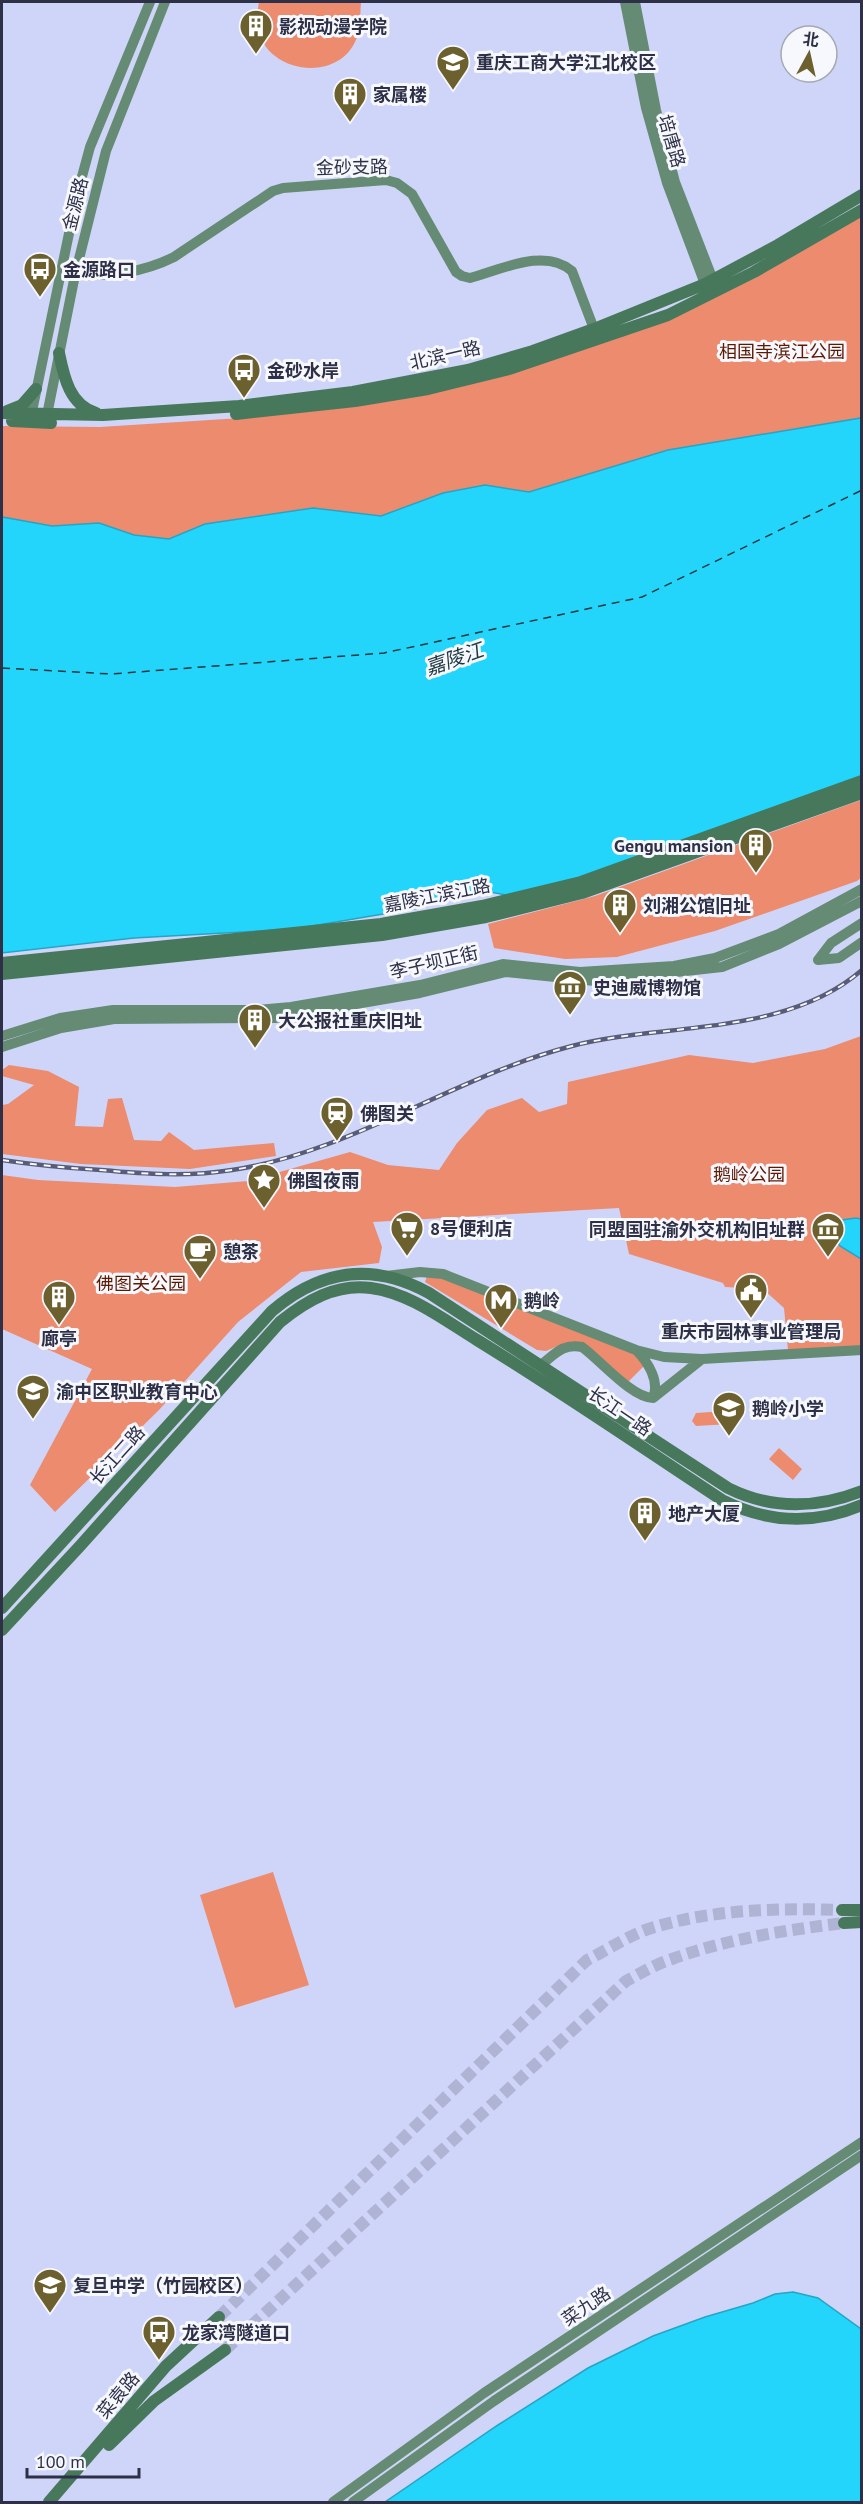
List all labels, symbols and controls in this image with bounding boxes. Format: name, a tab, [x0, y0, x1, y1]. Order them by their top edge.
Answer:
building icon: 影视动漫学院	[238, 8, 274, 55]
place label: 影视动漫学院	[279, 15, 387, 38]
north arrow	[779, 24, 839, 84]
text: 北	[802, 28, 820, 50]
school or university icon: 重庆工商大学江北校区	[435, 44, 471, 91]
place label: 重庆工商大学江北校区	[476, 51, 656, 74]
building icon: 家属楼	[332, 76, 368, 123]
place label: 家属楼	[373, 83, 427, 106]
street label: 培唐路	[654, 112, 690, 170]
street label: 金砂支路	[316, 155, 388, 179]
street label: 金源路	[57, 175, 93, 233]
bus stop icon: 金源路口	[22, 251, 58, 298]
place label: 金源路口	[63, 258, 135, 281]
street label: 北滨一路	[407, 336, 483, 374]
park label: 相国寺滨江公园	[719, 340, 845, 363]
bus stop icon: 金砂水岸	[226, 352, 262, 399]
place label: 金砂水岸	[267, 359, 339, 382]
water label: 嘉陵江	[421, 636, 488, 681]
building icon: Gengu mansion	[738, 827, 774, 874]
place label: Gengu mansion	[614, 834, 733, 857]
street label: 嘉陵江滨江路	[382, 873, 492, 917]
building icon: 刘湘公馆旧址	[602, 887, 638, 934]
place label: 刘湘公馆旧址	[643, 894, 751, 917]
street label: 李子坝正街	[388, 941, 480, 983]
museum icon: 史迪威博物馆	[552, 969, 588, 1016]
place label: 史迪威博物馆	[593, 976, 701, 999]
building icon: 大公报社重庆旧址	[237, 1002, 273, 1049]
place label: 大公报社重庆旧址	[278, 1009, 422, 1032]
station icon: 佛图关	[319, 1095, 355, 1142]
place label: 佛图关	[360, 1102, 414, 1125]
place icon: 佛图夜雨	[246, 1162, 282, 1209]
park label: 鹅岭公园	[713, 1163, 785, 1186]
place label: 佛图夜雨	[287, 1169, 359, 1192]
supermarket icon: 8号便利店	[389, 1210, 425, 1257]
museum icon: 同盟国驻渝外交机构旧址群	[810, 1211, 846, 1258]
place label: 8号便利店	[430, 1217, 512, 1240]
place label: 同盟国驻渝外交机构旧址群	[589, 1218, 805, 1241]
cafe icon: 憩茶	[182, 1233, 218, 1280]
place label: 憩茶	[223, 1240, 259, 1263]
park label: 佛图关公园	[96, 1272, 186, 1295]
public building icon: 重庆市园林事业管理局	[733, 1272, 769, 1319]
building icon: 廊亭	[41, 1279, 77, 1326]
metro station icon: 鹅岭	[483, 1282, 519, 1329]
place label: 鹅岭	[524, 1289, 560, 1312]
place label: 重庆市园林事业管理局	[661, 1320, 841, 1343]
place label: 廊亭	[41, 1327, 77, 1350]
school or university icon: 渝中区职业教育中心	[15, 1373, 51, 1420]
place label: 渝中区职业教育中心	[56, 1380, 218, 1403]
street label: 长江一路	[584, 1381, 656, 1441]
school or university icon: 鹅岭小学	[711, 1390, 747, 1437]
place label: 鹅岭小学	[752, 1397, 824, 1420]
street label: 长江二路	[84, 1421, 150, 1489]
building icon: 地产大厦	[627, 1495, 663, 1542]
place label: 地产大厦	[668, 1502, 740, 1525]
school or university icon: 复旦中学（竹园校区）	[32, 2267, 68, 2314]
place label: 复旦中学（竹园校区）	[73, 2274, 253, 2297]
street label: 菜九路	[557, 2281, 615, 2331]
bus stop icon: 龙家湾隧道口	[141, 2314, 177, 2361]
place label: 龙家湾隧道口	[182, 2321, 290, 2344]
street label: 菜袁路	[92, 2367, 144, 2423]
scale bar	[27, 2441, 140, 2479]
text: 100 m	[36, 2450, 85, 2473]

